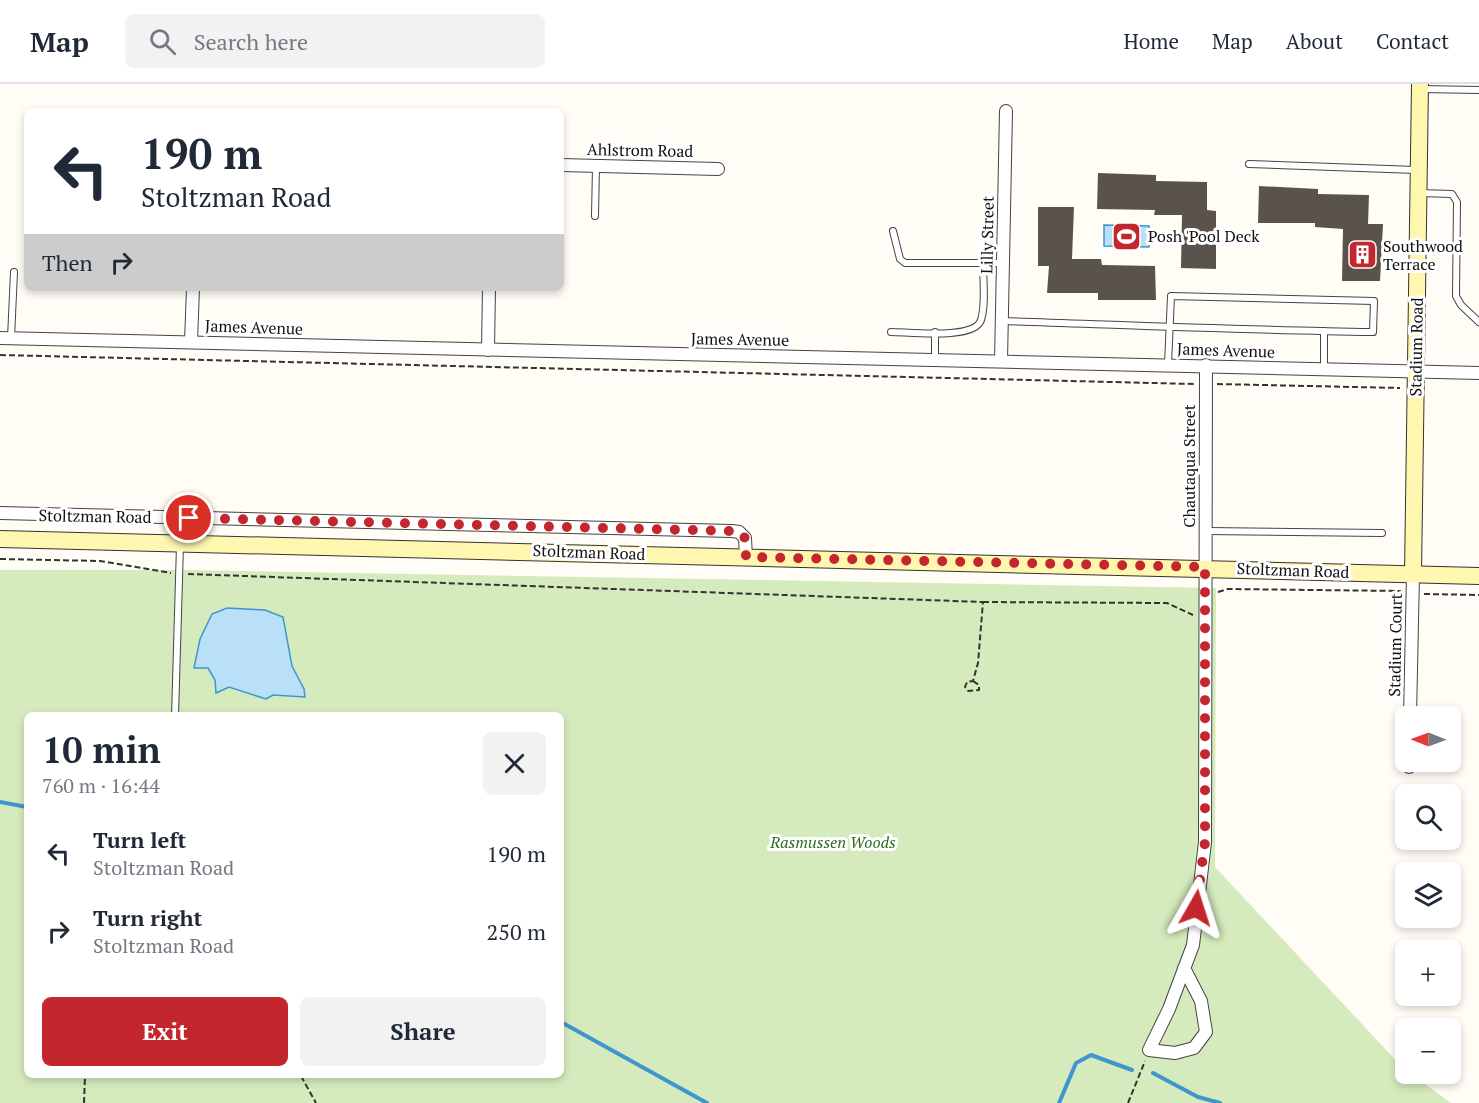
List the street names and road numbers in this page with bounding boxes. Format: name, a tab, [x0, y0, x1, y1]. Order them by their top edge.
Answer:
street label: Ahlstrom Road	[587, 138, 693, 162]
street label: Lilly Street	[975, 196, 999, 274]
street label: Stadium Road	[1404, 297, 1428, 397]
street label: James Avenue	[204, 314, 304, 340]
street label: James Avenue	[691, 327, 789, 351]
street label: James Avenue	[1176, 337, 1276, 363]
street label: Chautaqua Street	[1178, 404, 1200, 528]
street label: Stoltzman Road	[38, 504, 152, 528]
street label: Stoltzman Road	[532, 539, 646, 565]
street label: Stoltzman Road	[1236, 557, 1350, 583]
street label: Stadium Court	[1383, 593, 1407, 697]

